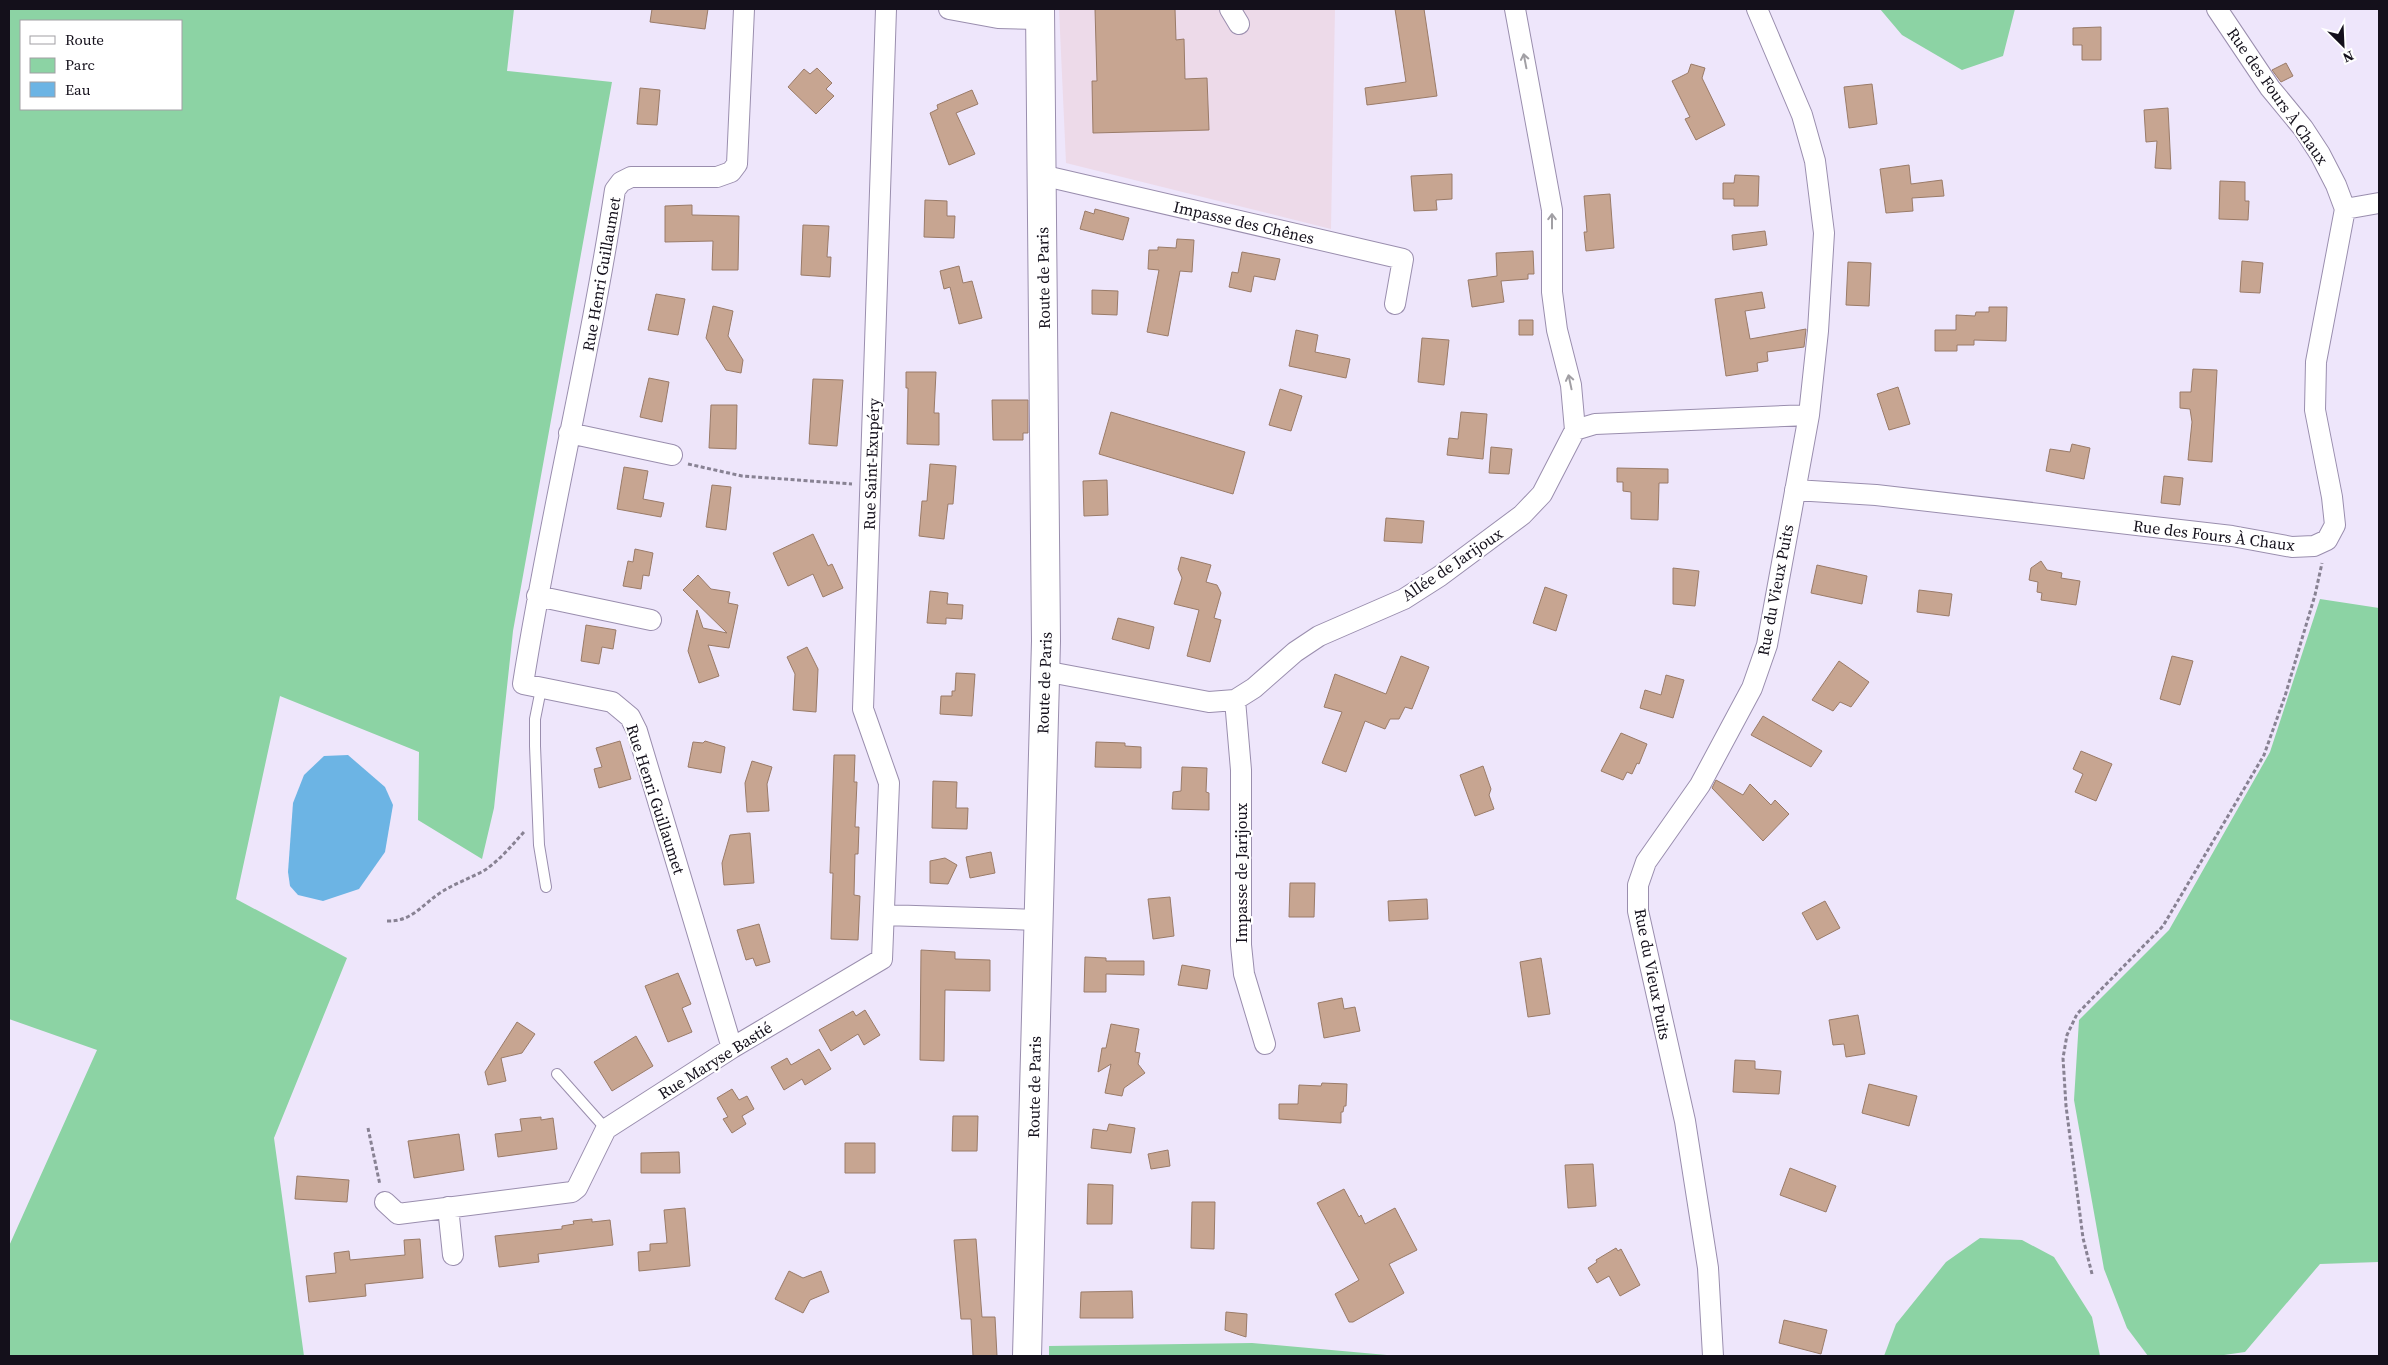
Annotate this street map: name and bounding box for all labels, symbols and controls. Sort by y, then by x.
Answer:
legend [20,20,182,110]
north arrow [2318,20,2368,70]
street label: Rue des Fours À Chaux [2222,23,2334,170]
text: Route [65,29,104,50]
text: N [2340,46,2357,68]
text: Parc [65,54,95,75]
one-way arrow [1519,54,1529,70]
text: Eau [65,79,91,100]
street label: Rue Henri Guillaumet [577,194,626,353]
street label: Impasse des Chênes [1171,195,1317,249]
one-way arrow [1547,213,1557,230]
street label: Route de Paris [1031,227,1055,329]
one-way arrow [1565,374,1574,390]
street label: Rue Saint-Exupéry [858,397,884,530]
street label: Rue des Fours À Chaux [2132,514,2297,556]
street label: Allée de Jarijoux [1397,522,1507,606]
street label: Rue du Vieux Puits [1751,522,1799,657]
street label: Route de Paris [1031,631,1057,734]
street label: Rue Henri Guillaumet [621,721,691,877]
street label: Impasse de Jarijoux [1230,802,1252,943]
street label: Rue du Vieux Puits [1629,907,1677,1042]
street label: Rue Maryse Bastié [654,1016,776,1104]
street label: Route de Paris [1022,1036,1046,1138]

